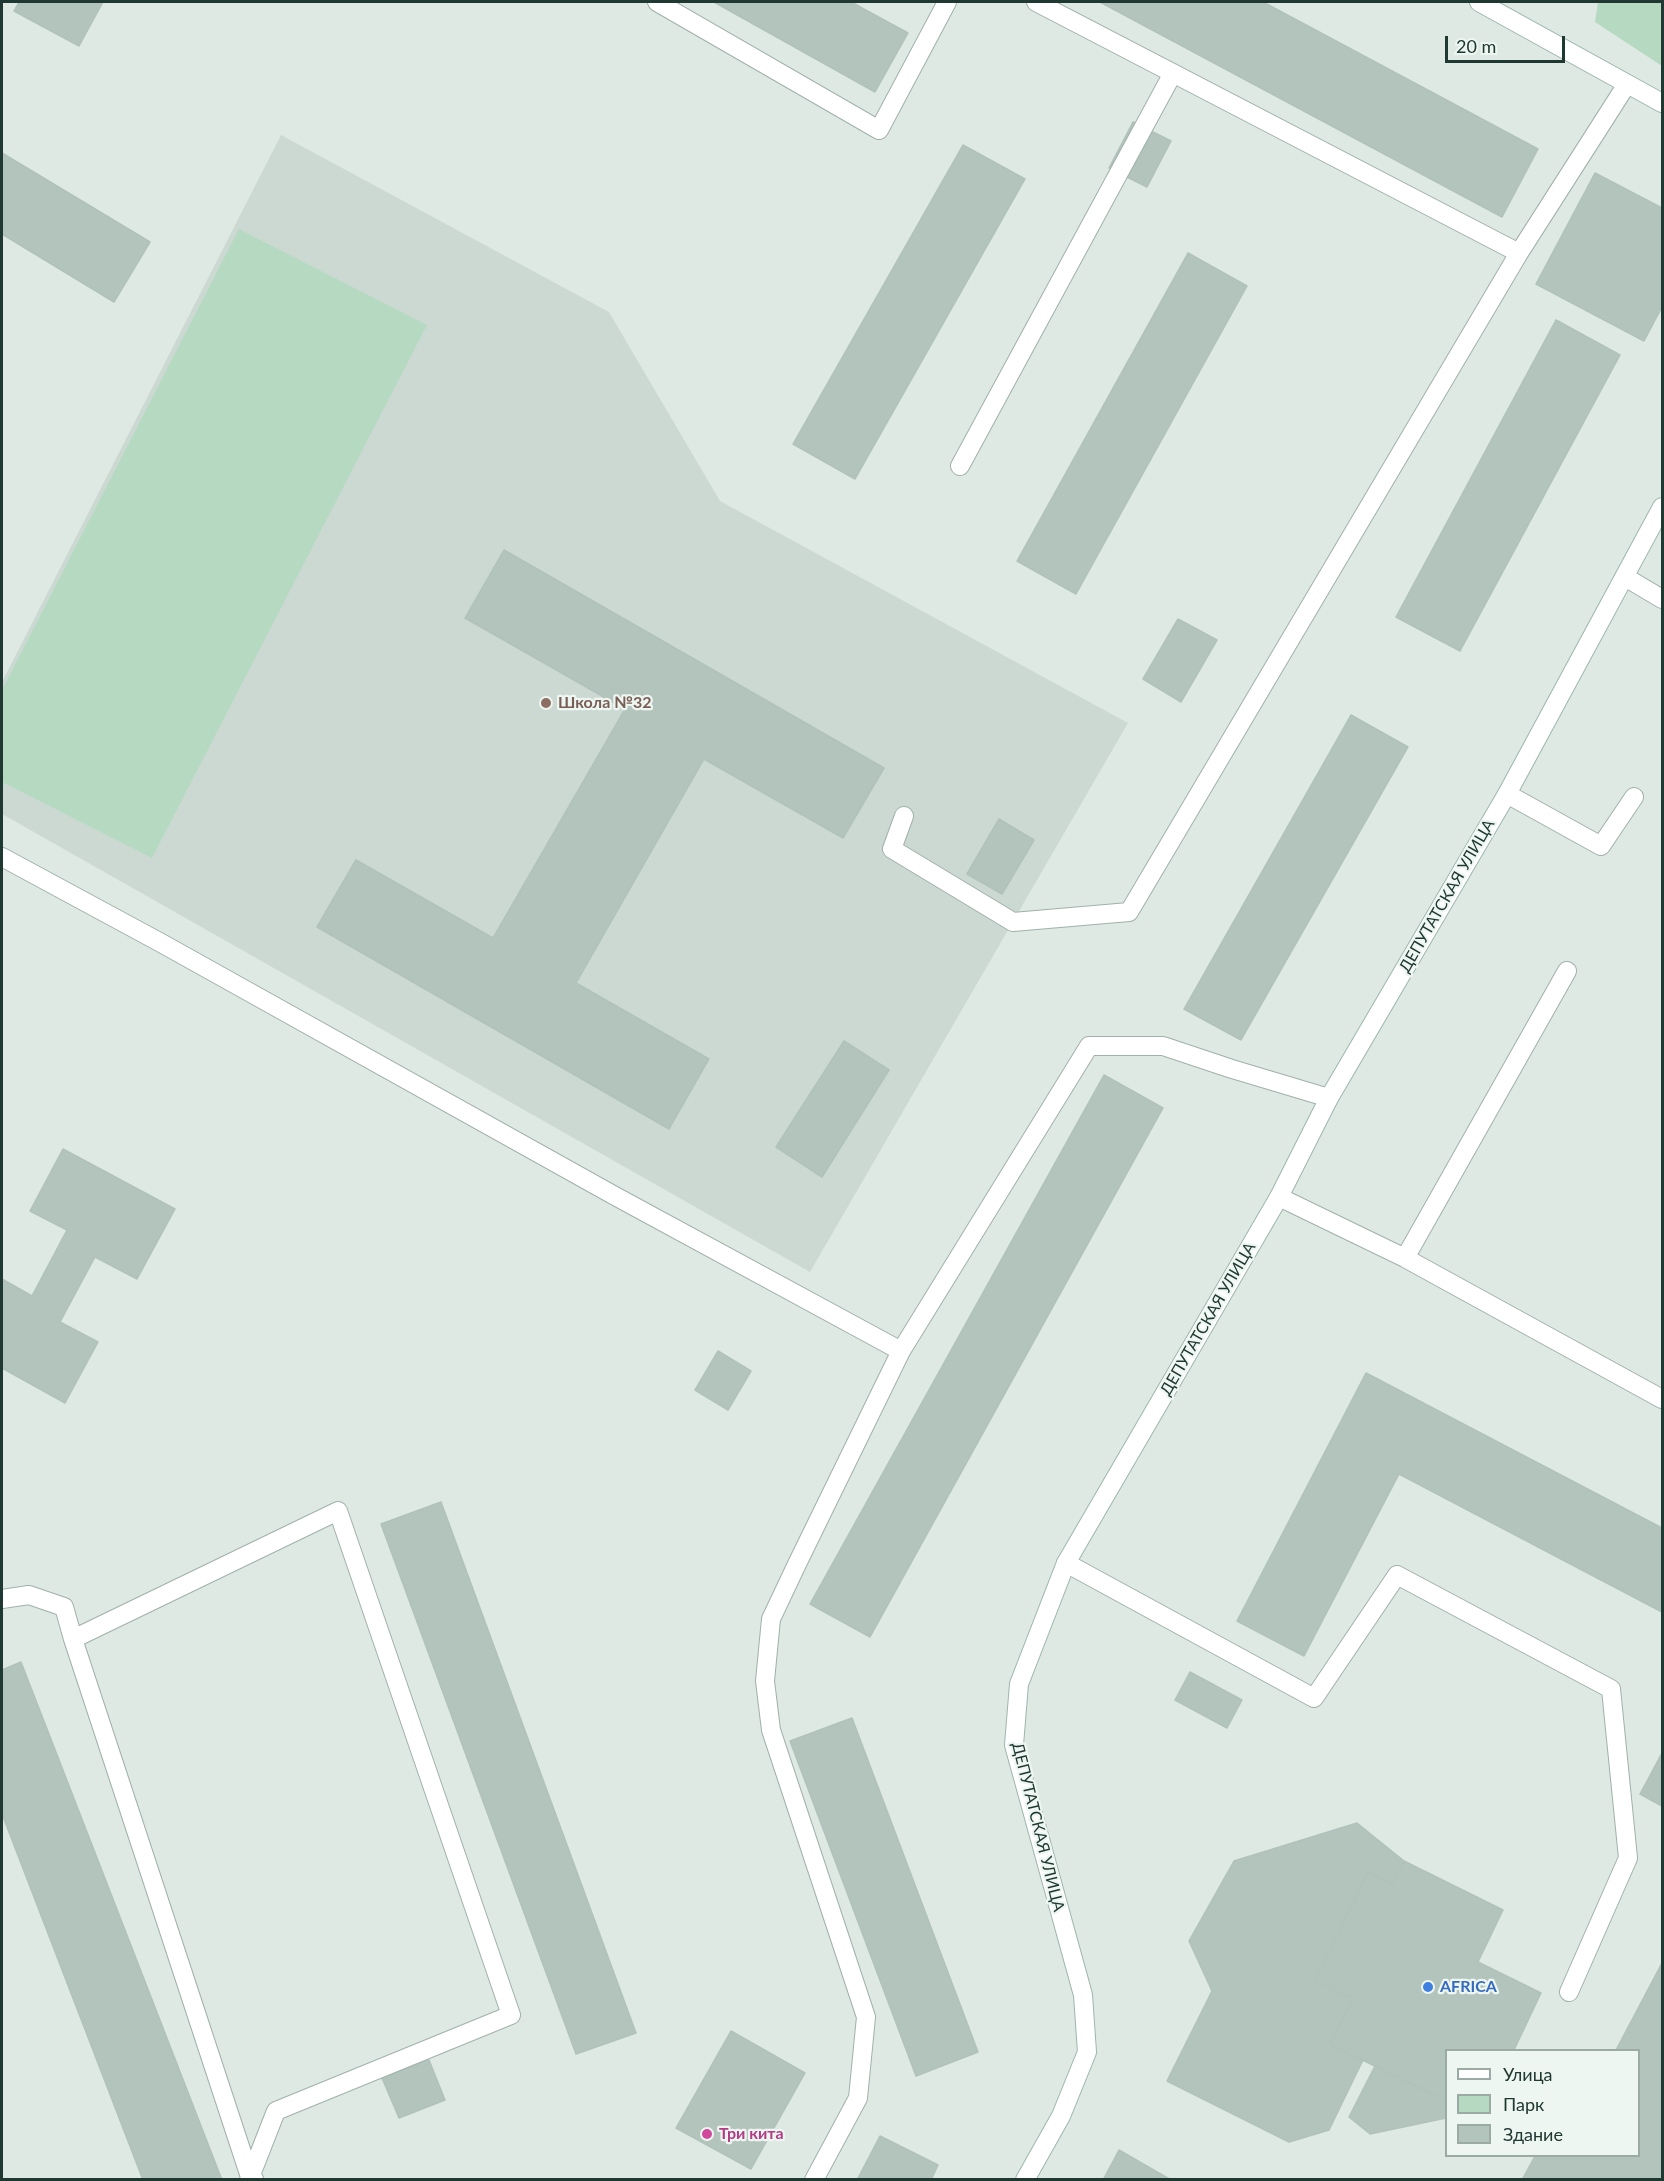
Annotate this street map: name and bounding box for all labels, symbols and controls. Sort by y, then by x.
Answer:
scale bar [1448,24,1568,62]
text: 20 m [1456,35,1496,57]
place label: Школа №32 [558,693,652,713]
marker: Школа №32 [539,696,553,710]
street label: ДЕПУТАТСКАЯ УЛИЦА [1395,816,1499,976]
street label: ДЕПУТАТСКАЯ УЛИЦА [1156,1239,1260,1399]
street label: ДЕПУТАТСКАЯ УЛИЦА [1008,1740,1068,1914]
place label: AFRICA [1440,1977,1497,1997]
marker: AFRICA [1421,1980,1435,1994]
legend [1445,2049,1640,2157]
text: Улица [1503,2063,1553,2085]
text: Парк [1503,2093,1544,2115]
text: Здание [1503,2123,1563,2145]
place label: Три кита [719,2124,784,2144]
marker: Три кита [700,2127,714,2141]

